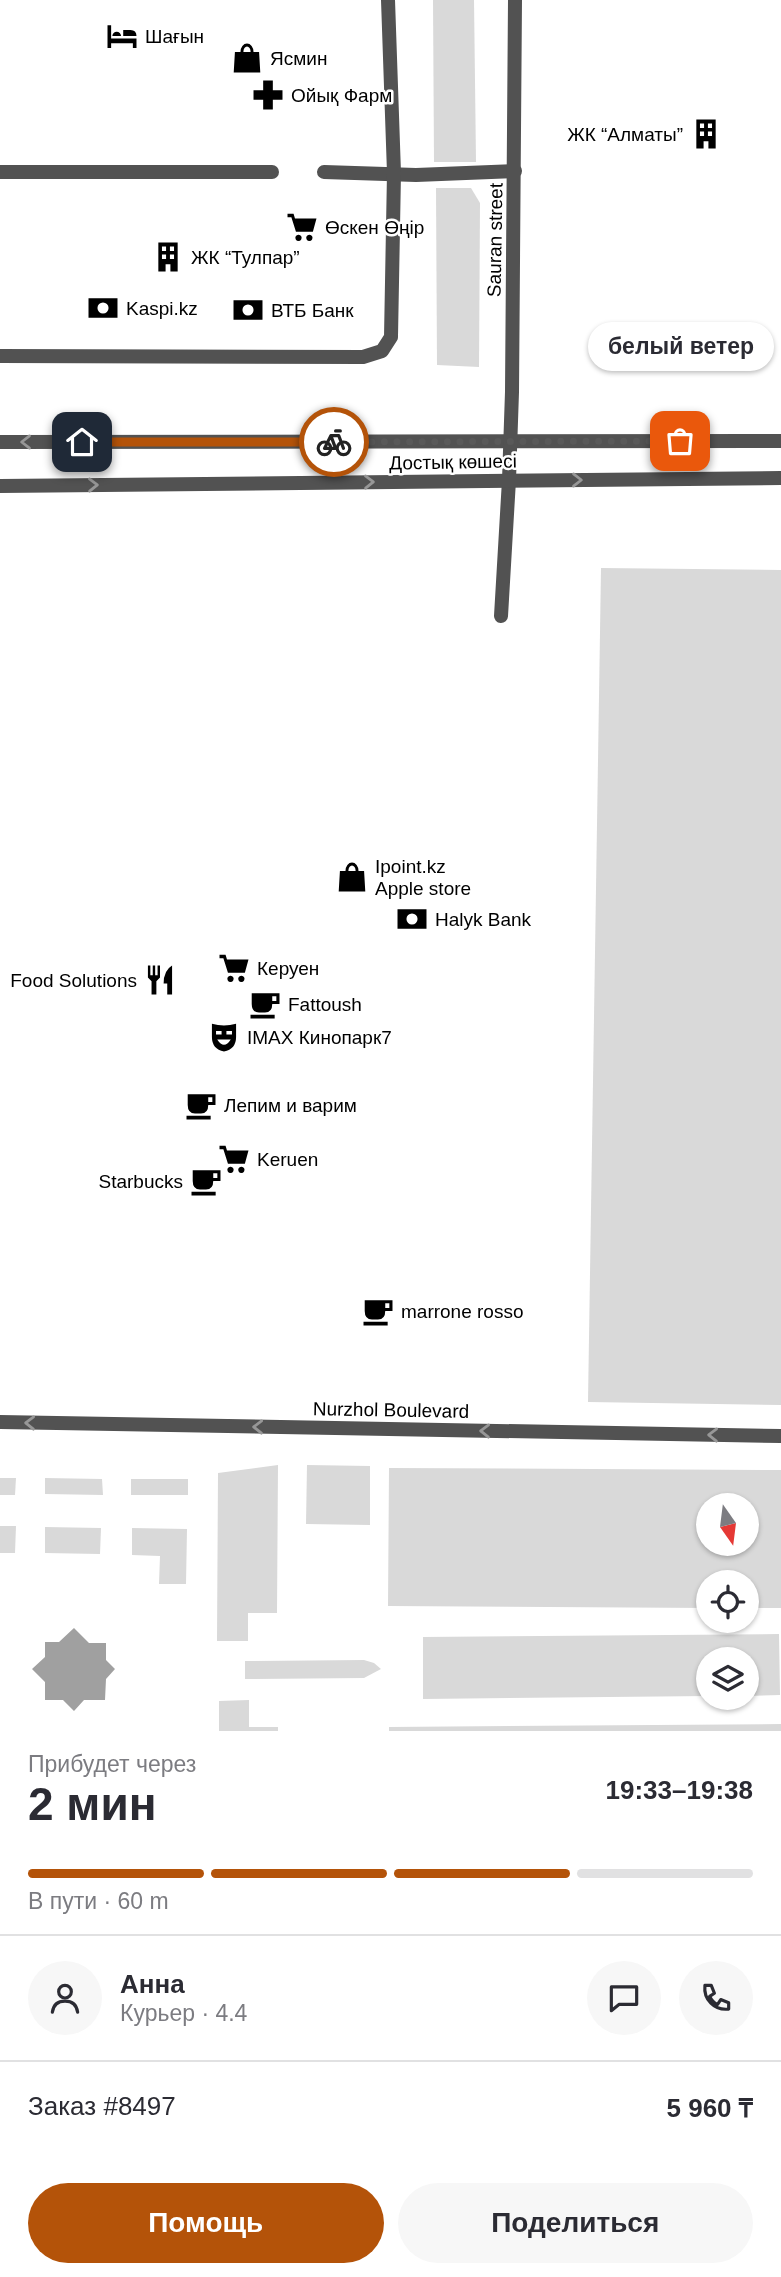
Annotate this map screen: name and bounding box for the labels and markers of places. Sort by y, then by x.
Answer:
hotel icon: Шағын [105,19,139,53]
place label: Шағын [145,26,204,47]
shop icon: Ясмин [230,41,264,75]
place label: Ясмин [270,48,327,69]
pharmacy icon: Ойық Фарм [251,78,285,112]
place label: Ойық Фарм [291,85,392,106]
building icon: ЖК “Алматы” [689,117,723,151]
place label: ЖК “Алматы” [567,124,683,145]
supermarket icon: Өскен Өңір [285,210,319,244]
place label: Өскен Өңір [325,217,424,238]
building icon: ЖК “Тулпар” [151,240,185,274]
place label: ЖК “Тулпар” [191,247,300,268]
bank icon: Kaspi.kz [86,291,120,325]
bank icon: ВТБ Банк [231,293,265,327]
place label: Kaspi.kz [126,298,198,319]
place label: ВТБ Банк [271,300,354,321]
callout: белый ветер [587,322,773,371]
pin [650,411,710,471]
pin [52,412,112,472]
place label: Ipoint.kz Apple store [375,856,471,899]
shop icon: Ipoint.kz Apple store [335,860,369,894]
bank icon: Halyk Bank [395,902,429,936]
place label: Halyk Bank [435,909,532,930]
supermarket icon: Керуен [217,951,251,985]
place label: Керуен [257,958,319,979]
restaurant icon: Food Solutions [143,963,177,997]
place label: Food Solutions [10,970,137,991]
cafe icon: Fattoush [248,987,282,1021]
place label: Fattoush [288,994,362,1015]
theatre icon: IMAX Кинопарк7 [207,1020,241,1054]
place label: IMAX Кинопарк7 [247,1027,392,1048]
cafe icon: Лепим и варим [184,1088,218,1122]
place label: Лепим и варим [224,1095,357,1116]
supermarket icon: Keruen [217,1142,251,1176]
place label: Keruen [257,1149,318,1170]
cafe icon: Starbucks [189,1164,223,1198]
place label: Starbucks [99,1171,183,1192]
cafe icon: marrone rosso [361,1294,395,1328]
place label: marrone rosso [401,1301,524,1322]

